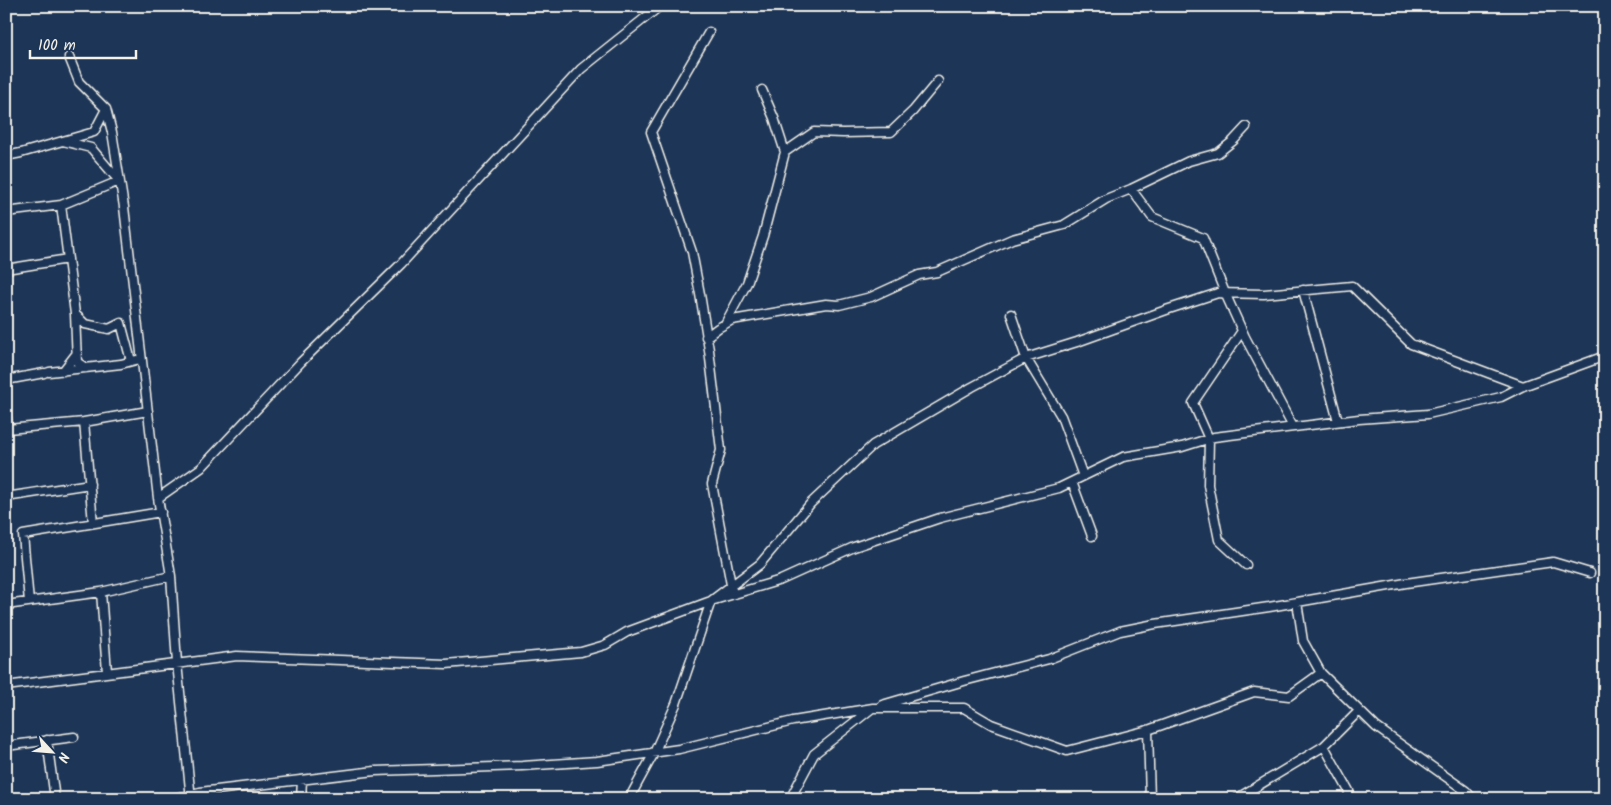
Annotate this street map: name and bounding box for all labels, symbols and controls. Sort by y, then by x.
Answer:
scale bar [30,28,136,60]
text: 100 m [38,34,76,58]
north arrow [28,728,78,778]
text: N [51,748,75,766]

